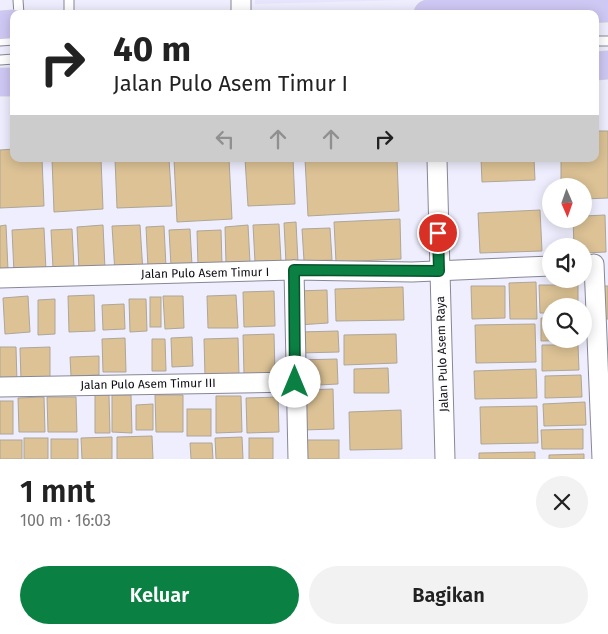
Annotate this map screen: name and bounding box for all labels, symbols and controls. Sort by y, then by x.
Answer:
text: 40 m [113,28,191,70]
icon: right [30,30,95,95]
text: Jalan Pulo Asem Timur I [113,70,348,97]
icon: left [211,125,239,153]
icon: ahead [264,125,292,153]
icon: ahead [317,125,345,153]
icon: right [370,125,398,153]
north arrow [542,178,592,228]
map controls [542,178,592,348]
pin [417,212,459,254]
icon: arrive [424,219,452,247]
button: sound [542,238,592,288]
street label: Jalan Pulo Asem Timur I [141,265,269,281]
street label: Jalan Pulo Asem Raya [433,296,451,412]
button: search [542,298,592,348]
position arrow [268,355,320,407]
street label: Jalan Pulo Asem Timur III [80,376,216,392]
text: 1 mnt [20,474,95,510]
button: close [536,476,588,528]
text: 100 m · 16:03 [20,511,111,530]
button: Keluar [20,566,299,624]
button: Bagikan [309,566,588,624]

